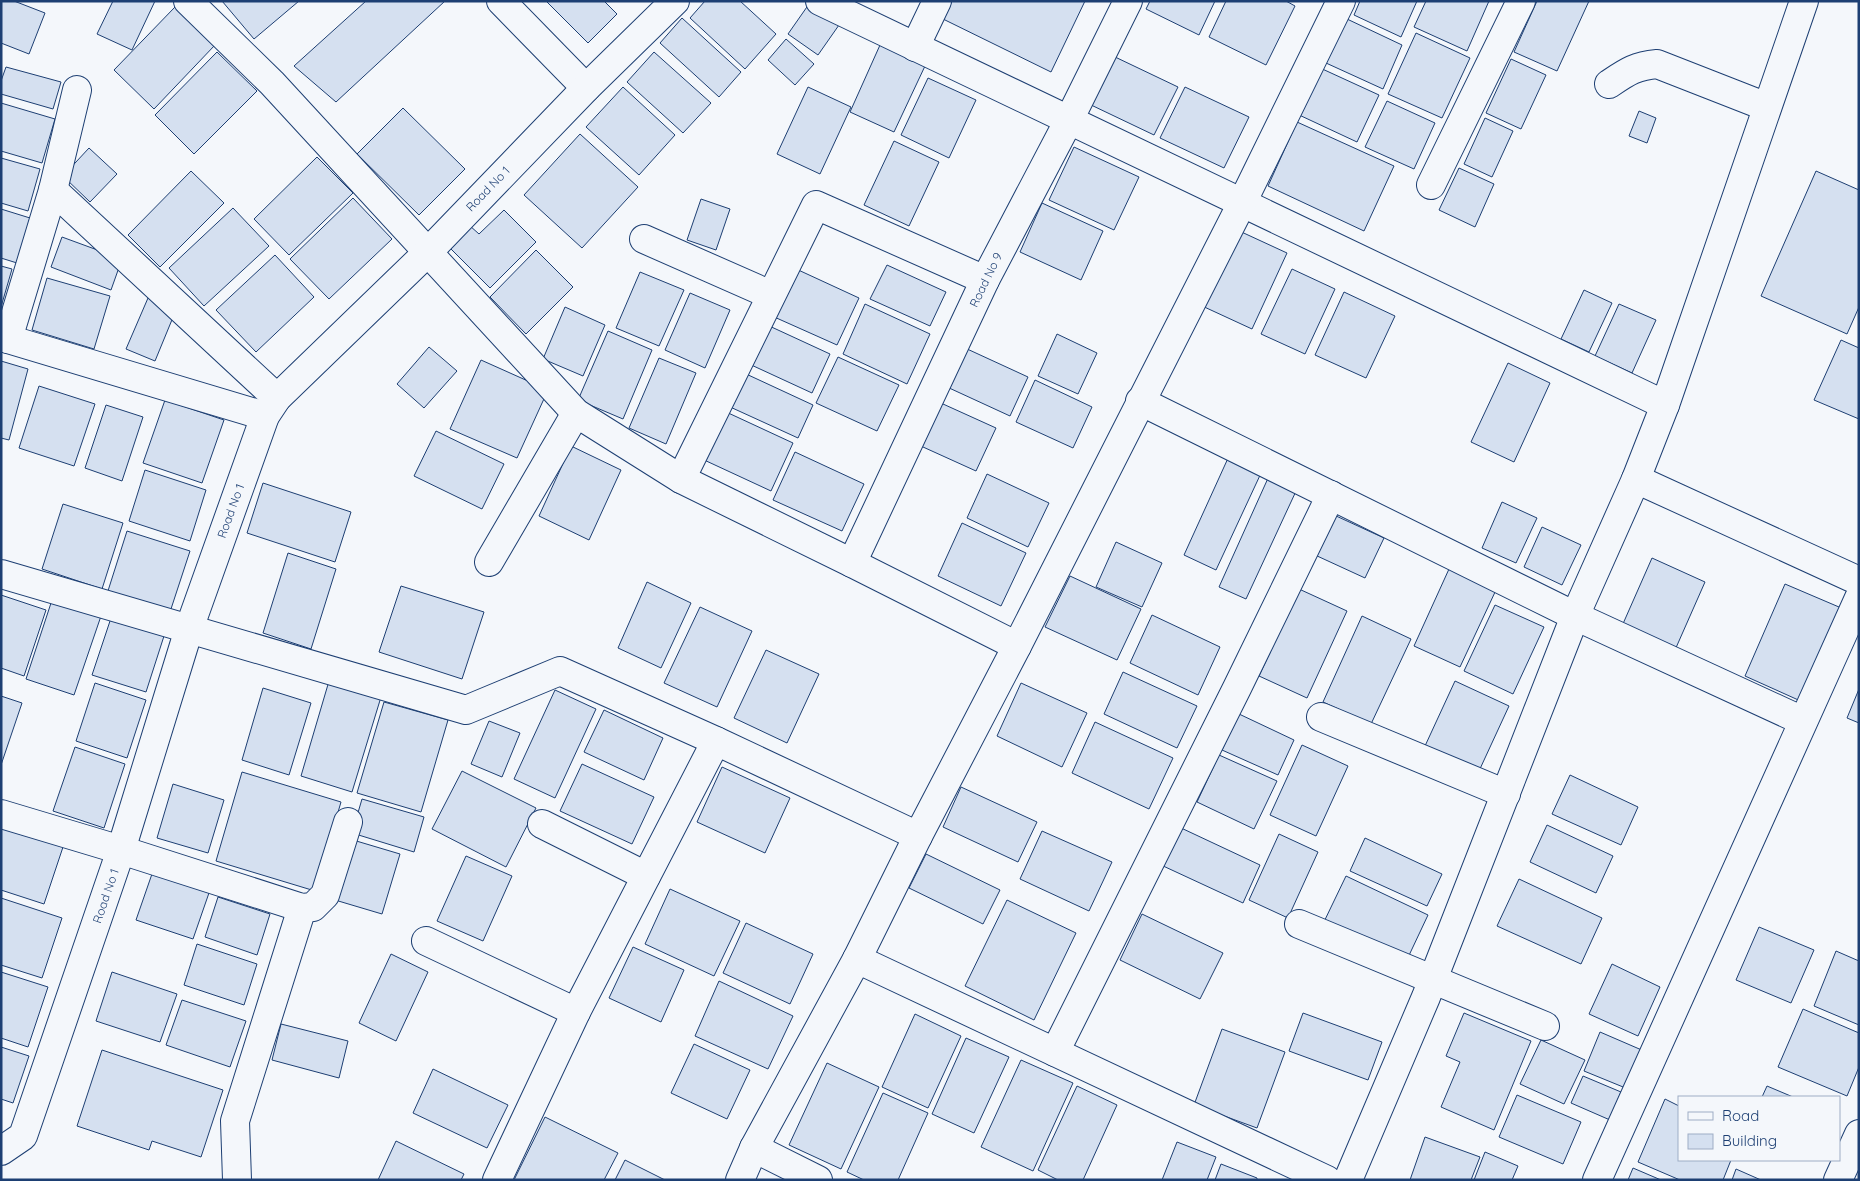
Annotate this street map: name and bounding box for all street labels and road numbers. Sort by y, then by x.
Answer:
street label: Road No 1 [463,163,513,214]
street label: Road No 9 [966,250,1005,310]
street label: Road No 1 [214,482,247,540]
street label: Road No 1 [89,867,122,925]

